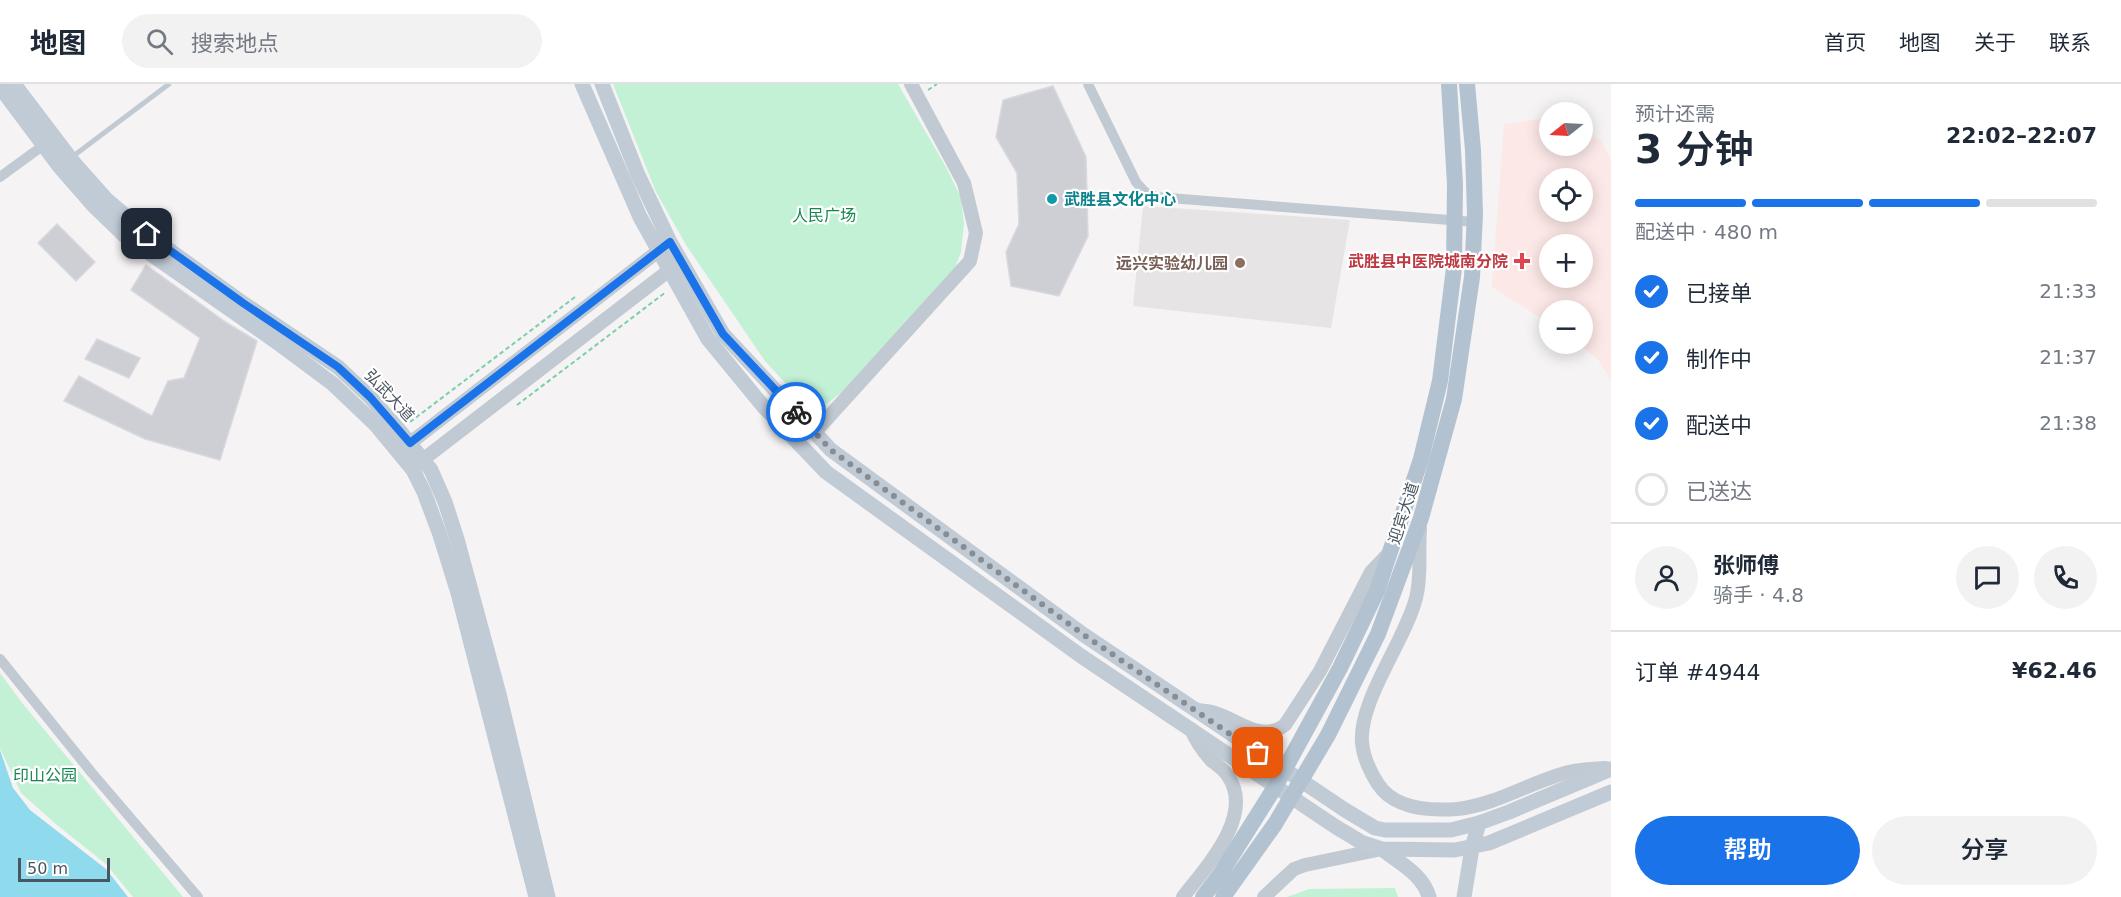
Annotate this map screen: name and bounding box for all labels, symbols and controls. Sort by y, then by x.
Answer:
search box [122,14,542,68]
icon: search [143,25,176,58]
text: 地图 [30,27,86,60]
text: 搜索地点 [191,31,279,56]
text: 首页 [1824,31,1866,55]
text: 地图 [1899,31,1941,55]
text: 关于 [1974,31,2016,55]
text: 联系 [2049,31,2091,55]
north arrow [1539,102,1593,156]
map controls [1539,102,1593,354]
text: 预计还需 [1635,102,1715,126]
text: 22:02–22:07 [1946,123,2097,148]
text: 3 分钟 [1635,127,1754,172]
button: locate [1539,168,1593,222]
place label: 武胜县文化中心 [1064,190,1176,209]
marker: 武胜县文化中心 [1045,192,1059,206]
park label: 人民广场 [792,206,856,225]
pin [121,208,172,259]
icon: home [130,217,163,250]
text: 配送中 · 480 m [1635,220,1778,244]
button: + [1539,234,1593,288]
place label: 武胜县中医院城南分院 [1348,252,1508,271]
marker: 武胜县中医院城南分院 [1513,252,1531,270]
place label: 远兴实验幼儿园 [1116,254,1228,273]
marker: 远兴实验幼儿园 [1233,256,1247,270]
icon: check [1635,275,1668,308]
text: 21:33 [2039,279,2097,303]
text: 已接单 [1686,281,1752,306]
button: − [1539,300,1593,354]
icon: check [1635,341,1668,374]
text: 21:37 [2039,345,2097,369]
text: 制作中 [1686,347,1752,372]
street label: 弘武大道 [361,365,418,425]
courier [766,382,826,442]
icon: bike [780,396,813,429]
icon: check [1635,407,1668,440]
text: 21:38 [2039,411,2097,435]
text: 配送中 [1686,413,1752,438]
text: 已送达 [1686,479,1752,504]
street label: 迎宾大道 [1385,480,1422,547]
button: person [1635,546,1698,609]
button: chat [1956,546,2019,609]
button: phone [2034,546,2097,609]
text: 张师傅 [1713,553,1779,578]
text: 骑手 · 4.8 [1713,583,1804,607]
text: ¥62.46 [2012,658,2097,683]
text: 订单 #4944 [1635,660,1760,685]
pin [1232,727,1283,778]
icon: bag [1241,736,1274,769]
park label: 印山公园 [13,766,77,785]
button: 帮助 [1635,816,1860,885]
button: 分享 [1872,816,2097,885]
scale bar [18,855,110,882]
text: 50 m [27,859,68,878]

